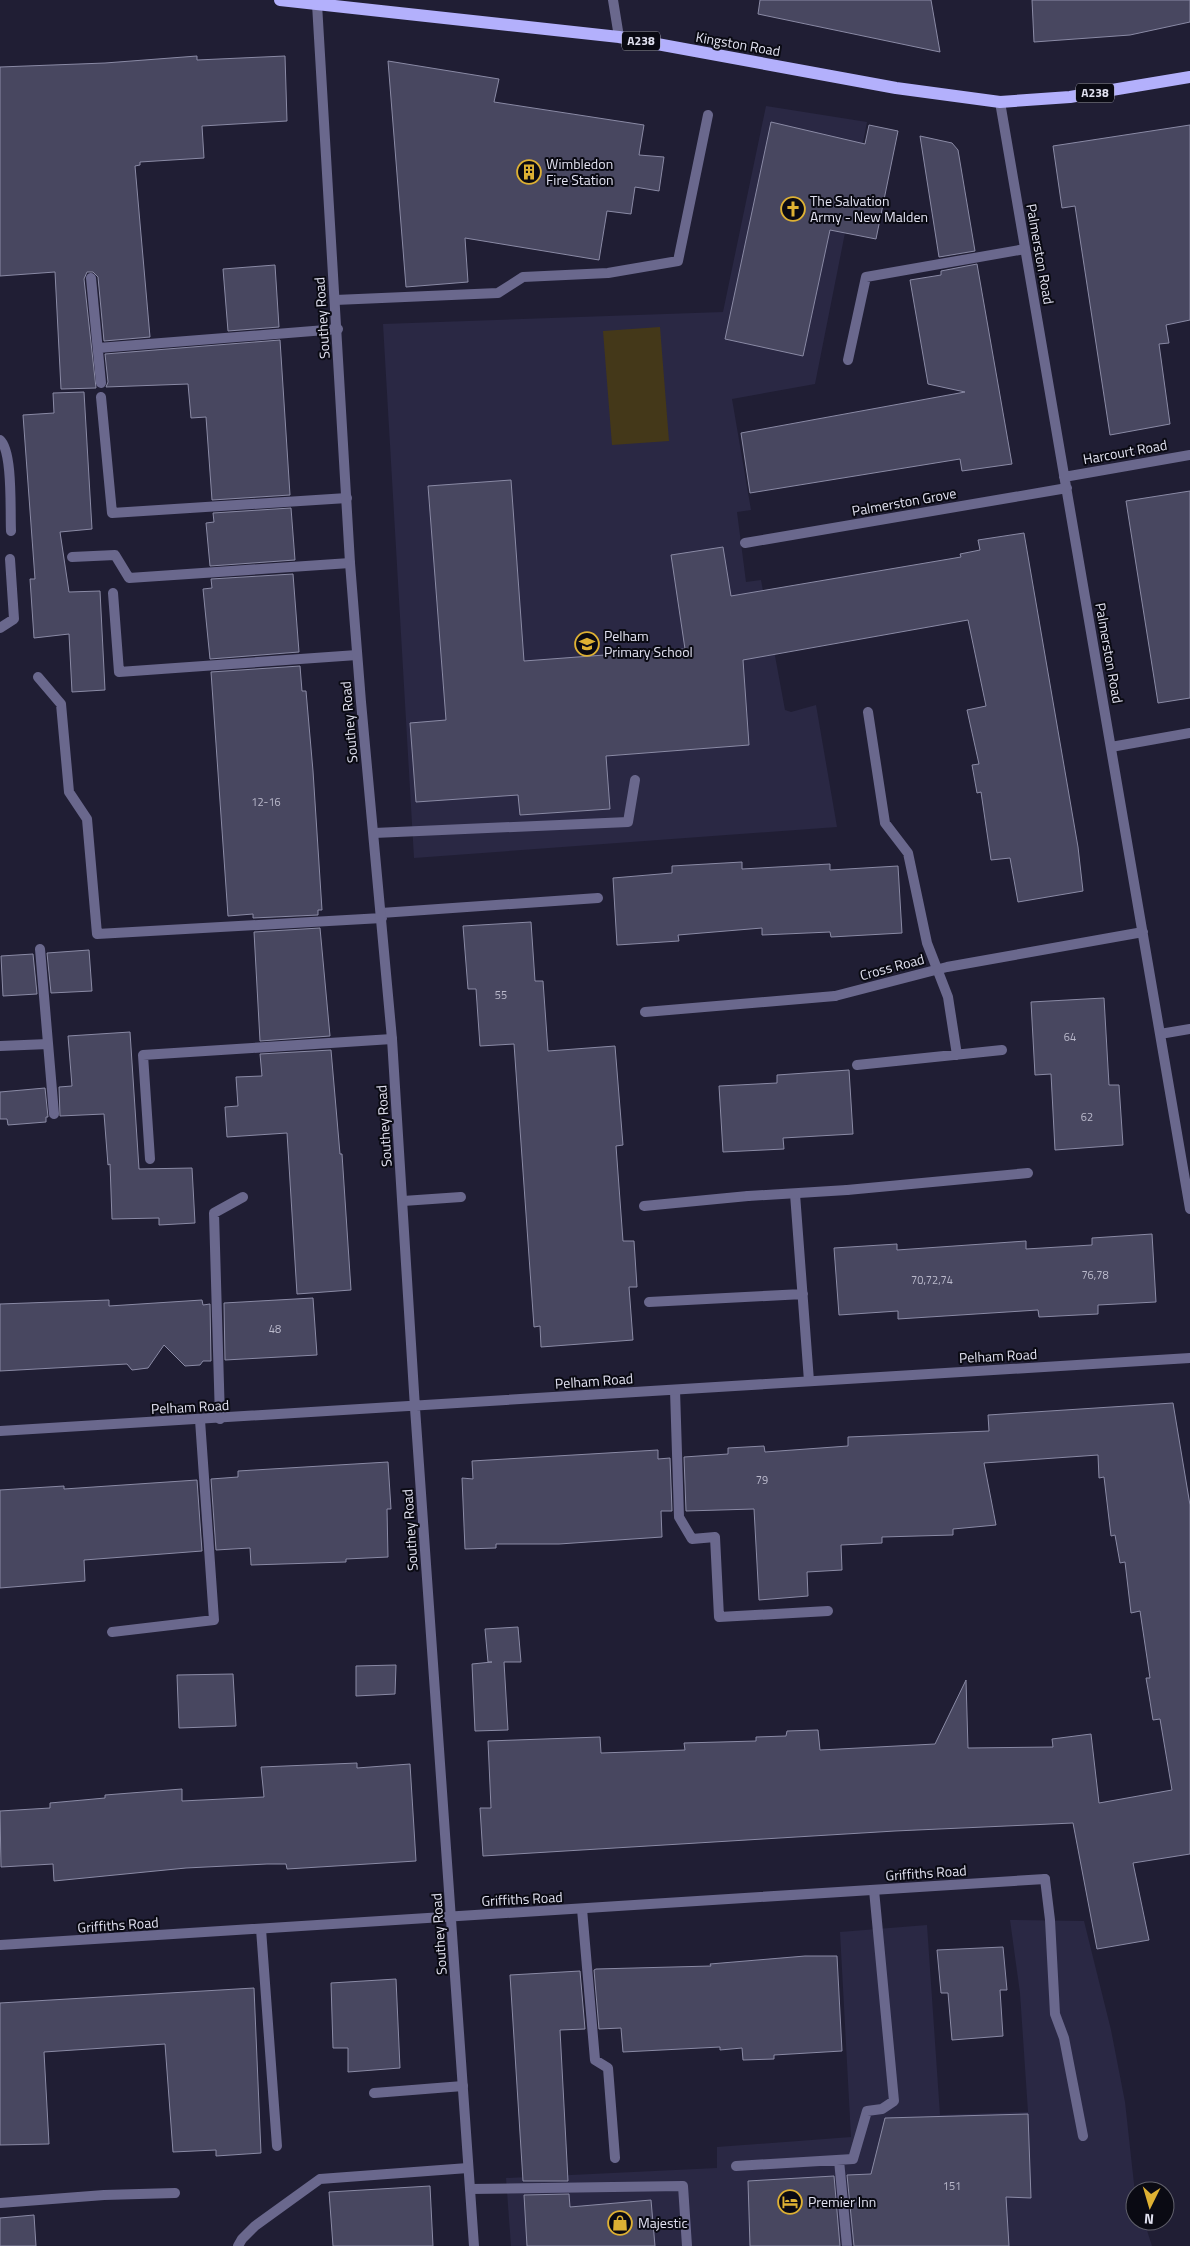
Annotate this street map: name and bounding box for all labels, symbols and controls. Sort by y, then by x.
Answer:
street label: Kingston Road [694,26,782,61]
road number: A238 [622,31,660,50]
road number: A238 [1076,84,1114,102]
place label: Wimbledon Fire Station [546,153,614,190]
building icon: Wimbledon Fire Station [516,159,542,185]
place label: The Salvation Army - New Malden [810,190,928,227]
church icon: The Salvation Army - New Malden [780,196,806,222]
street label: Palmerston Road [1021,202,1060,306]
street label: Southey Road [308,276,335,360]
street label: Harcourt Road [1081,434,1169,469]
street label: Palmerston Grove [850,482,958,521]
street label: Palmerston Road [1090,601,1129,705]
place label: Pelham Primary School [604,625,693,662]
school or university icon: Pelham Primary School [574,631,600,657]
street label: Southey Road [334,680,363,764]
house number: 12-16 [251,794,281,810]
street label: Cross Road [857,948,927,985]
house number: 55 [495,987,507,1003]
house number: 64 [1064,1029,1076,1045]
street label: Southey Road [370,1084,397,1168]
house number: 62 [1081,1109,1093,1125]
house number: 76,78 [1081,1267,1109,1283]
house number: 70,72,74 [911,1272,953,1288]
house number: 48 [269,1321,281,1337]
street label: Pelham Road [958,1343,1038,1368]
street label: Pelham Road [554,1367,634,1394]
street label: Pelham Road [150,1394,230,1419]
house number: 79 [756,1472,768,1488]
street label: Southey Road [396,1488,423,1572]
street label: Griffiths Road [885,1859,967,1886]
street label: Griffiths Road [481,1886,563,1911]
street label: Southey Road [425,1892,452,1976]
street label: Griffiths Road [77,1911,159,1938]
house number: 151 [943,2178,961,2194]
north arrow [1125,2181,1175,2231]
hotel icon: Premier Inn [777,2189,803,2215]
place label: Premier Inn [808,2191,876,2212]
text: N [1143,2209,1155,2230]
shop icon: Majestic [607,2210,633,2236]
place label: Majestic [638,2212,688,2233]

